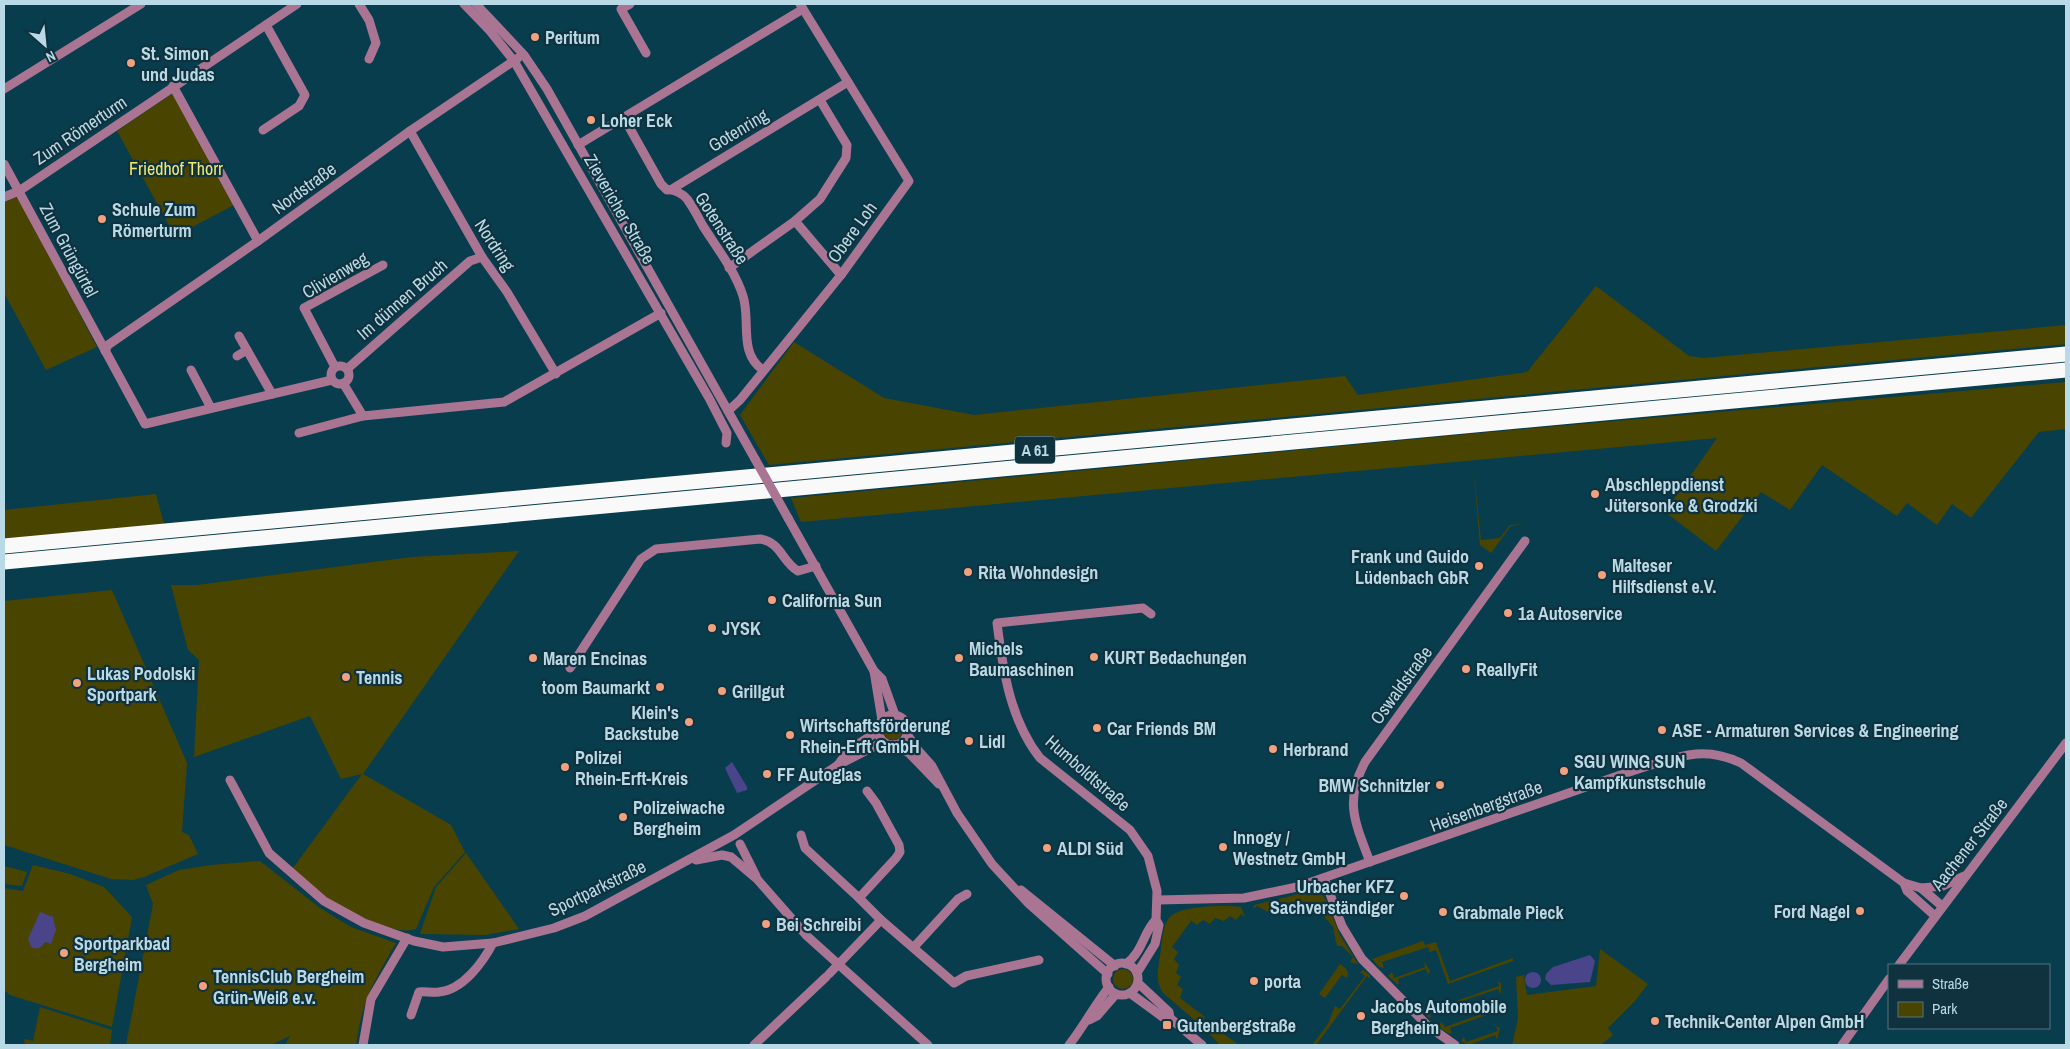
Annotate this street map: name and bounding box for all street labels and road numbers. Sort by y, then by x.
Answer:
street label: Zum Römerturm [28,90,132,170]
street label: Gotenring [703,102,773,158]
street label: Zievericher Straße [578,149,662,269]
street label: Nordstraße [267,156,341,220]
street label: Gotenstraße [689,187,755,269]
street label: Obere Loh [821,196,883,268]
street label: Zum Grüngürtel [34,199,104,301]
street label: Nordring [469,214,522,277]
street label: Clivienweg [297,245,373,305]
street label: Im dünnen Bruch [351,253,453,345]
road number: A 61 [1015,436,1055,464]
street label: Oswaldstraße [1364,641,1438,729]
street label: Humboldtstraße [1040,729,1136,817]
street label: Heisenbergstraße [1426,774,1546,838]
street label: Aachener Straße [1924,792,2013,896]
street label: Sportparkstraße [544,854,650,922]

